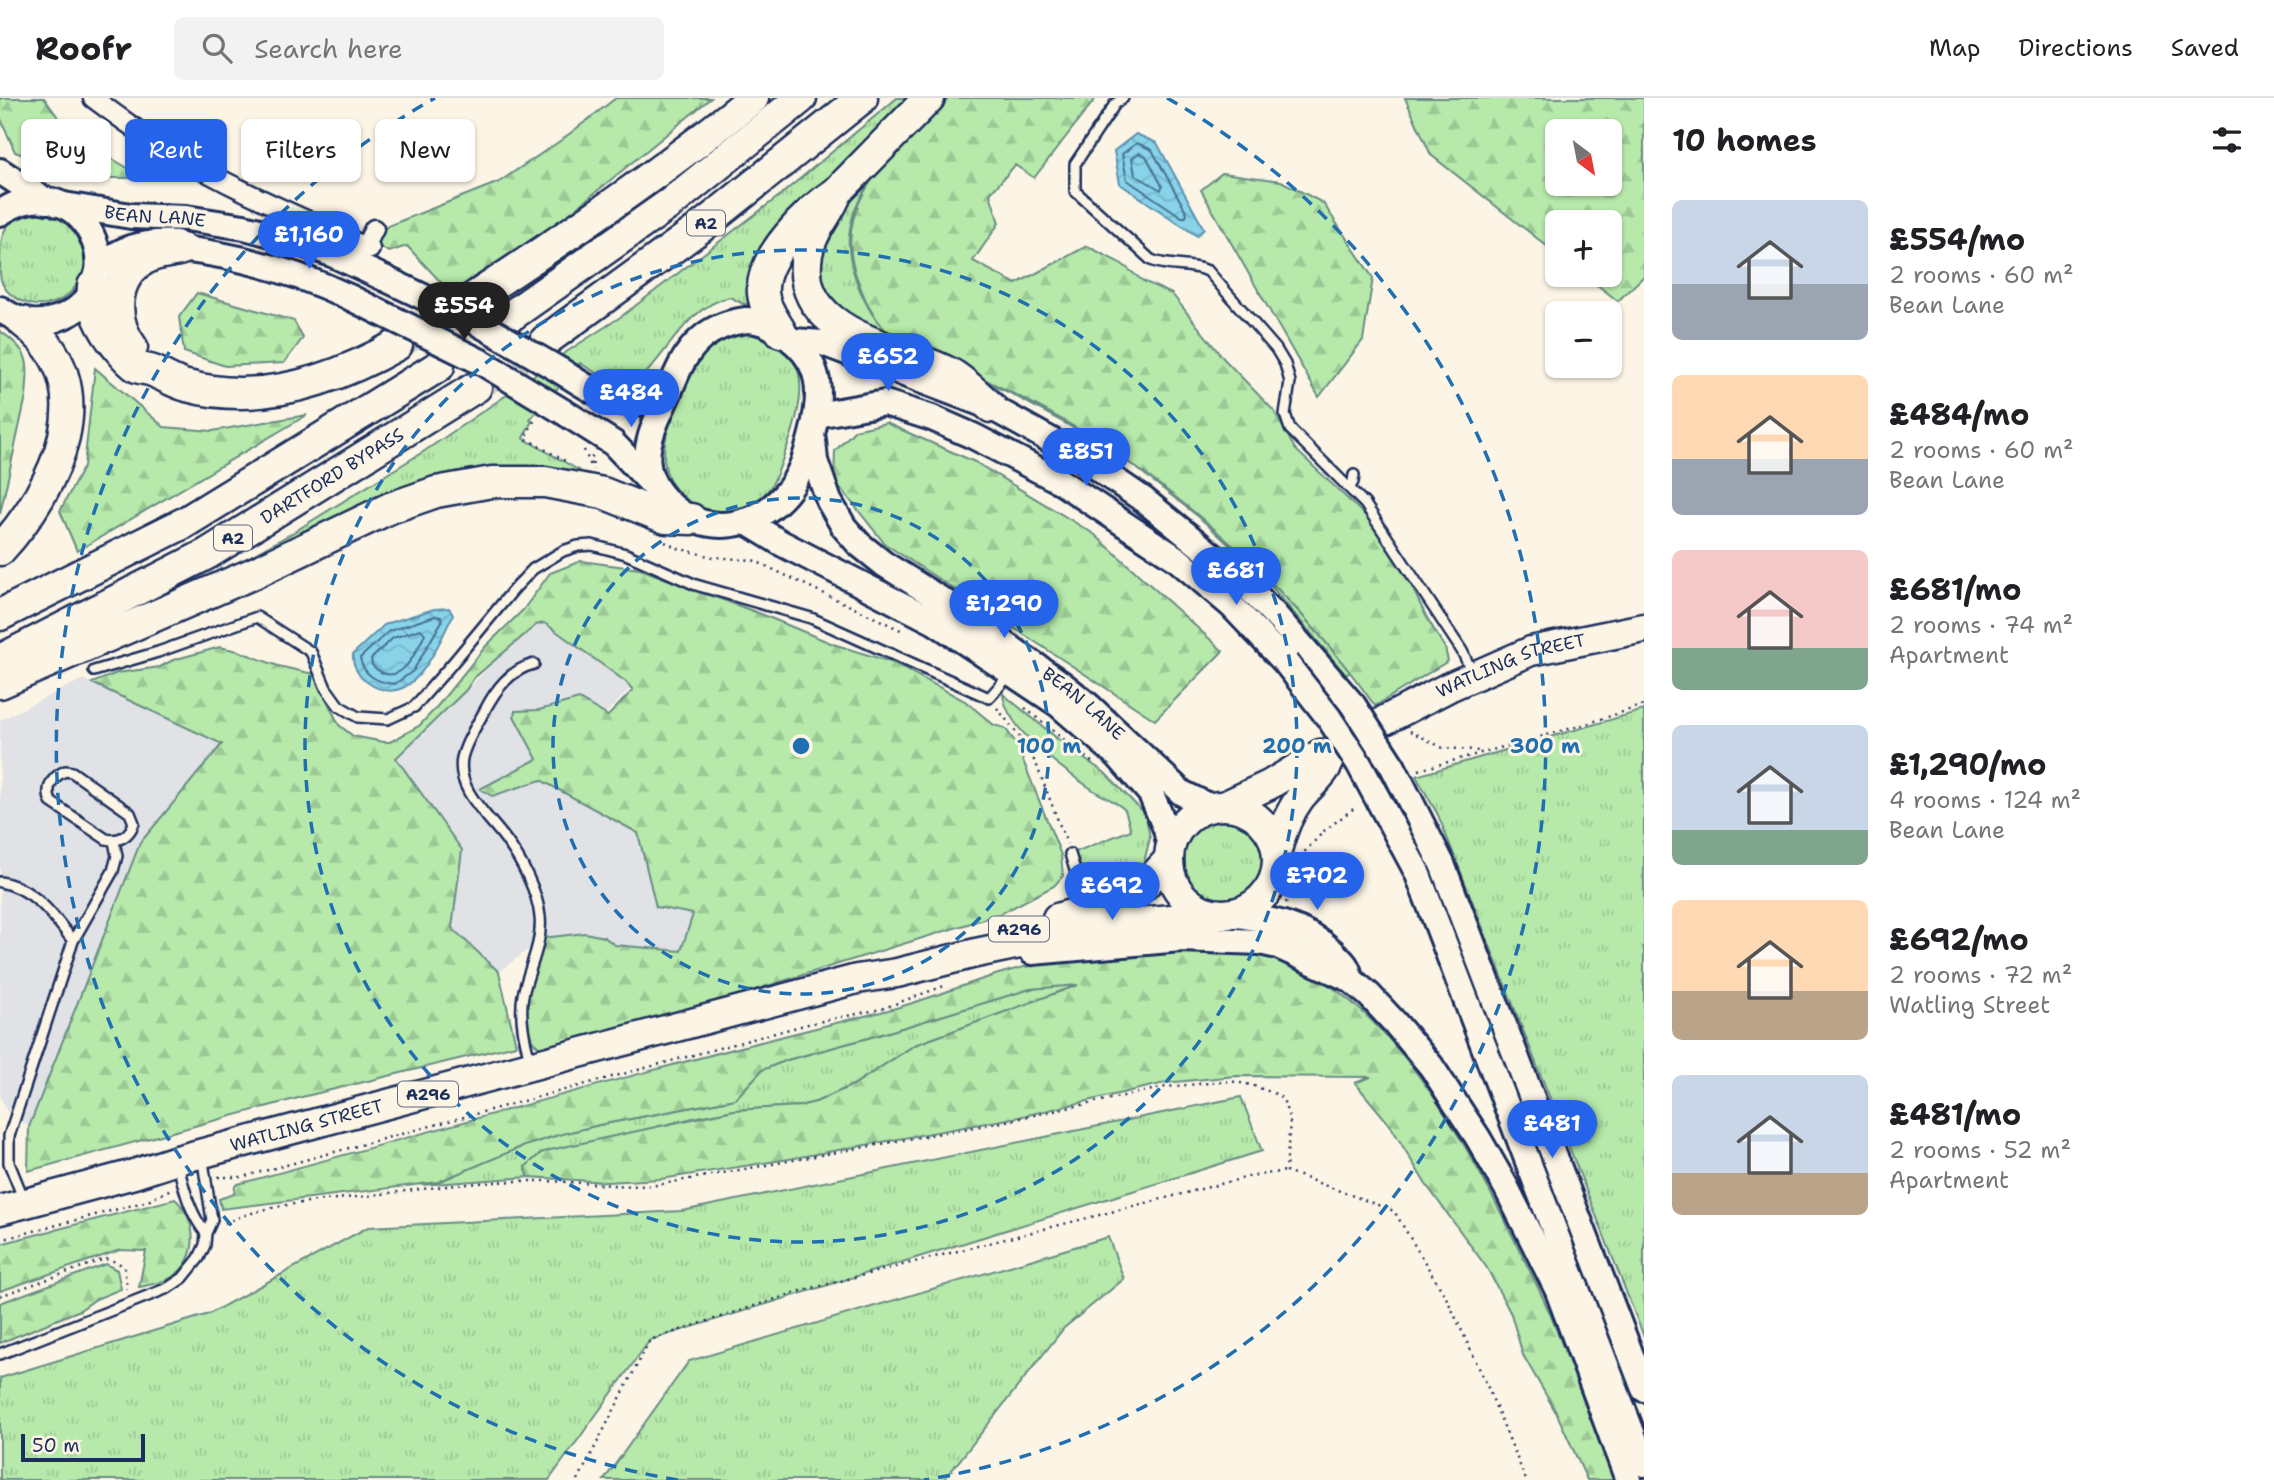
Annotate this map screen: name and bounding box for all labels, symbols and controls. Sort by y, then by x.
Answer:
search box [174,17,664,80]
text: Roofr [35,26,132,71]
icon: search [198,29,236,67]
text: Search here [254,31,403,66]
text: Map [1929,32,1980,64]
text: Directions [2018,32,2133,64]
text: Saved [2171,32,2239,64]
chip: Buy [21,119,111,182]
chip: Rent [125,119,227,182]
chip: Filters [241,119,361,182]
chip: New [375,119,475,182]
north arrow [1545,119,1622,196]
map controls [1545,119,1622,378]
text: 10 homes [1672,120,1817,161]
icon: filters [2208,121,2246,159]
street label: BEAN LANE [103,200,207,233]
button: + [1545,210,1622,287]
road number: A2 [687,211,725,236]
pin: £1,160 [252,212,366,271]
text: £1,160 [274,219,344,249]
text: £554/mo [1889,219,2025,260]
icon: home [1728,228,1812,312]
text: 2 rooms · 60 m² [1889,260,2074,290]
pin: £554 [423,282,505,342]
text: £554 [434,290,494,320]
text: Bean Lane [1889,290,2005,320]
button: − [1545,301,1622,378]
pin: £652 [847,334,929,393]
text: £652 [857,341,919,371]
pin: £484 [590,370,672,429]
text: £484 [599,377,663,407]
text: £484/mo [1889,394,2030,435]
icon: home [1728,403,1812,487]
street label: DARTFORD BYPASS [256,423,408,530]
pin: £851 [1045,428,1127,488]
text: 2 rooms · 60 m² [1889,435,2074,465]
text: £851 [1058,436,1114,466]
text: Bean Lane [1889,465,2005,495]
road number: A2 [214,526,252,550]
pin: £681 [1195,547,1277,607]
text: £681 [1207,555,1265,585]
text: £681/mo [1889,569,2021,610]
icon: home [1728,578,1812,662]
pin: £1,290 [947,580,1061,640]
text: £1,290 [966,588,1043,618]
text: 2 rooms · 74 m² [1889,610,2073,640]
street label: WATLING STREET [1432,628,1588,704]
text: Apartment [1889,640,2009,670]
street label: BEAN LANE [1037,662,1130,746]
text: 100 m [1017,732,1081,760]
text: 200 m [1262,732,1332,760]
text: 300 m [1510,732,1580,760]
centre of rings [789,734,813,758]
text: £1,290/mo [1889,744,2046,785]
icon: home [1728,753,1812,837]
text: 4 rooms · 124 m² [1889,785,2081,815]
text: Bean Lane [1889,815,2005,845]
pin: £702 [1276,852,1358,912]
text: £702 [1286,860,1348,890]
pin: £692 [1071,862,1153,922]
text: £692 [1081,870,1143,900]
road number: A296 [989,916,1049,942]
text: £692/mo [1889,919,2029,960]
icon: home [1728,928,1812,1012]
text: 2 rooms · 72 m² [1889,960,2072,990]
text: Watling Street [1889,990,2050,1020]
road number: A296 [398,1082,458,1106]
street label: WATLING STREET [227,1094,386,1157]
text: £481/mo [1889,1094,2021,1135]
pin: £481 [1511,1100,1593,1160]
icon: home [1728,1103,1812,1187]
text: £481 [1523,1108,1581,1138]
text: 2 rooms · 52 m² [1889,1135,2071,1165]
text: Apartment [1889,1165,2009,1195]
scale bar [21,1431,145,1463]
text: 50 m [32,1433,80,1458]

